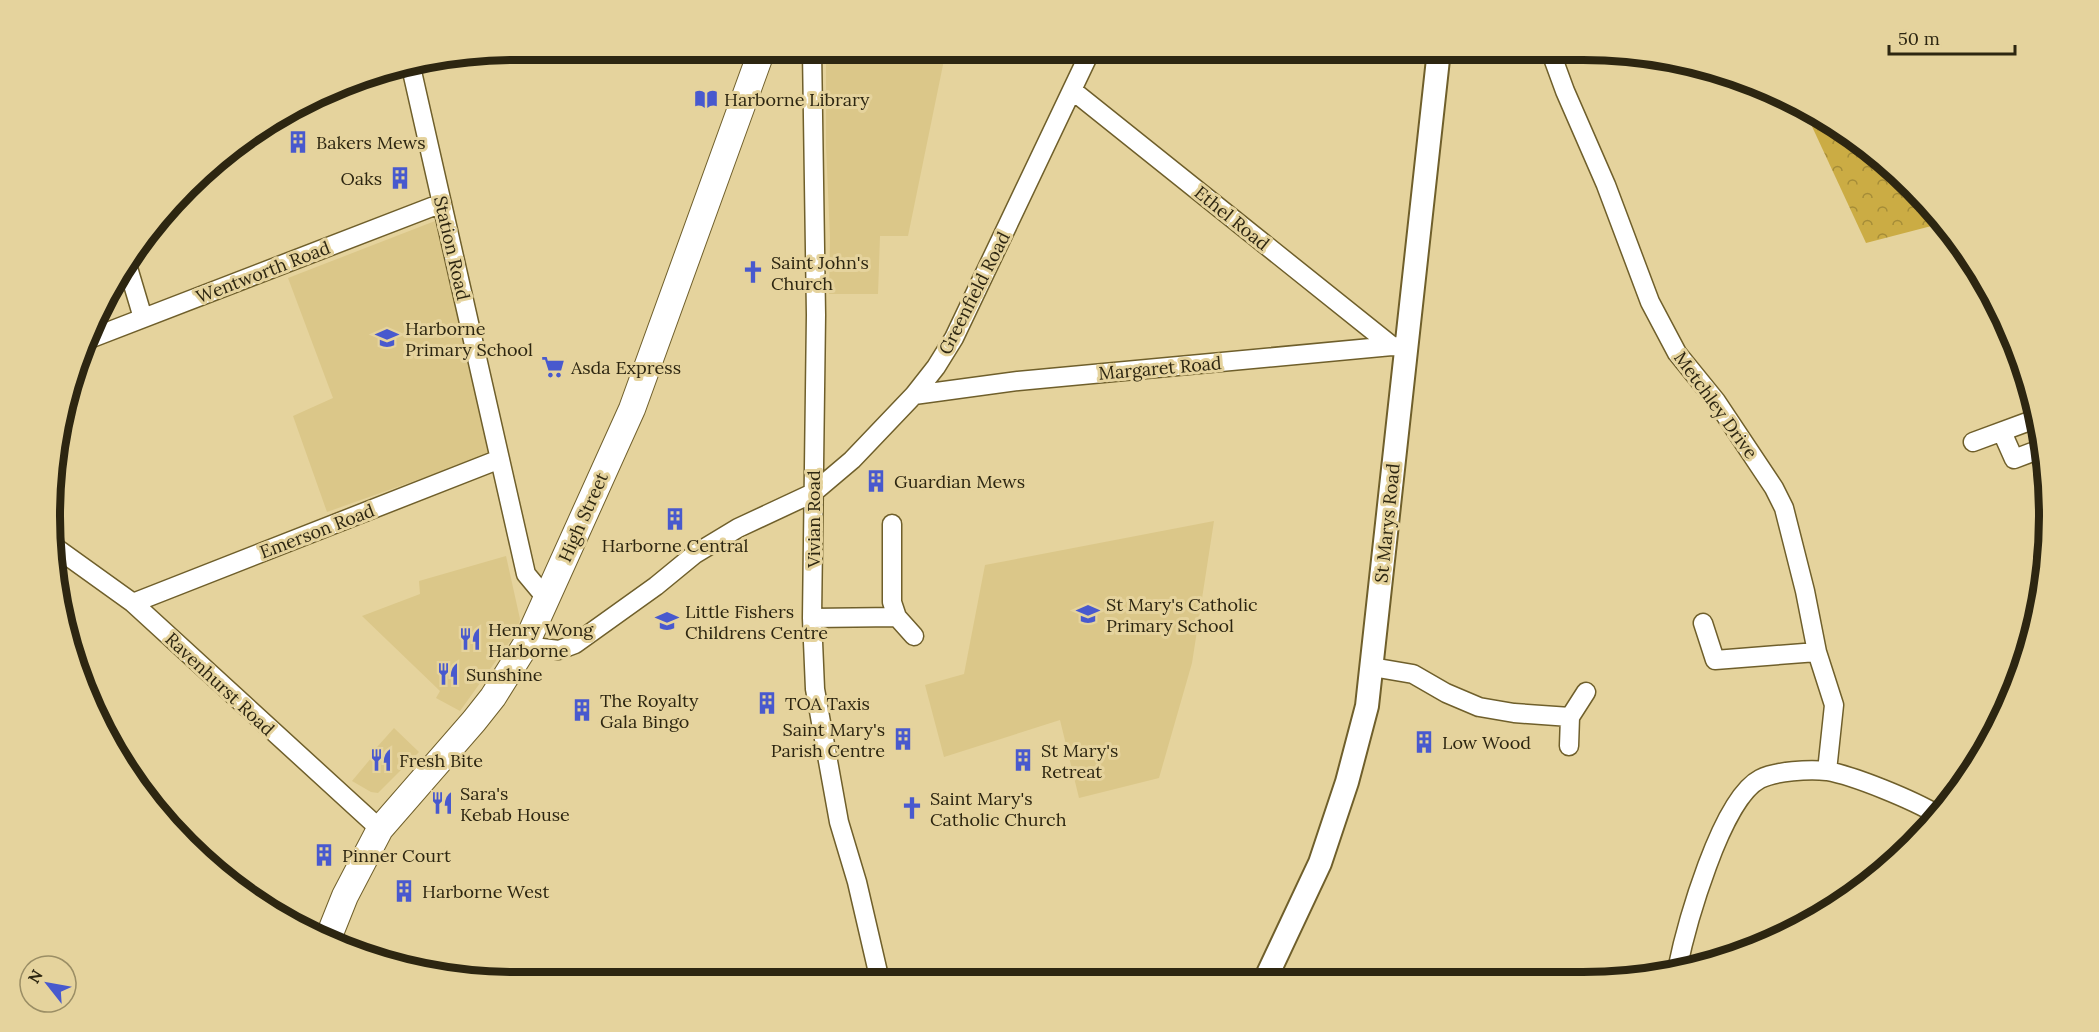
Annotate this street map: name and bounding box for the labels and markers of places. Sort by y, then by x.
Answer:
library icon: Harborne Library [693,86,719,112]
place label: Harborne Library [724,88,870,111]
building icon: Bakers Mews [285,129,311,155]
place label: Bakers Mews [316,131,425,154]
building icon: Oaks [387,165,413,191]
place label: Oaks [340,167,382,190]
place label: Saint John's Church [771,251,869,295]
church icon: Saint John's Church [740,259,766,285]
place label: Harborne Primary School [405,317,533,361]
school or university icon: Harborne Primary School [374,325,400,351]
supermarket icon: Asda Express [540,354,566,380]
place label: Asda Express [570,356,681,379]
building icon: Guardian Mews [863,468,889,494]
place label: Guardian Mews [894,470,1025,493]
building icon: Harborne Central [662,506,688,532]
place label: Harborne Central [601,534,749,557]
place label: St Mary's Catholic Primary School [1106,593,1258,637]
place label: Little Fishers Childrens Centre [685,600,828,644]
school or university icon: St Mary's Catholic Primary School [1075,601,1101,627]
school or university icon: Little Fishers Childrens Centre [654,608,680,634]
place label: Henry Wong Harborne [488,618,594,662]
restaurant icon: Henry Wong Harborne [457,626,483,652]
restaurant icon: Sunshine [435,661,461,687]
place label: Sunshine [466,663,543,686]
place label: The Royalty Gala Bingo [600,689,699,733]
building icon: TOA Taxis [754,690,780,716]
place label: TOA Taxis [785,692,870,715]
building icon: The Royalty Gala Bingo [569,697,595,723]
place label: Saint Mary's Parish Centre [771,718,885,762]
building icon: Saint Mary's Parish Centre [890,726,916,752]
building icon: Low Wood [1411,729,1437,755]
place label: Low Wood [1442,731,1531,754]
place label: St Mary's Retreat [1041,739,1118,783]
restaurant icon: Fresh Bite [368,747,394,773]
building icon: St Mary's Retreat [1010,747,1036,773]
place label: Fresh Bite [399,749,483,772]
place label: Sara's Kebab House [460,782,570,826]
place label: Saint Mary's Catholic Church [930,787,1067,831]
restaurant icon: Sara's Kebab House [429,790,455,816]
church icon: Saint Mary's Catholic Church [899,795,925,821]
building icon: Pinner Court [311,842,337,868]
place label: Pinner Court [342,844,451,867]
building icon: Harborne West [391,878,417,904]
place label: Harborne West [422,880,549,903]

